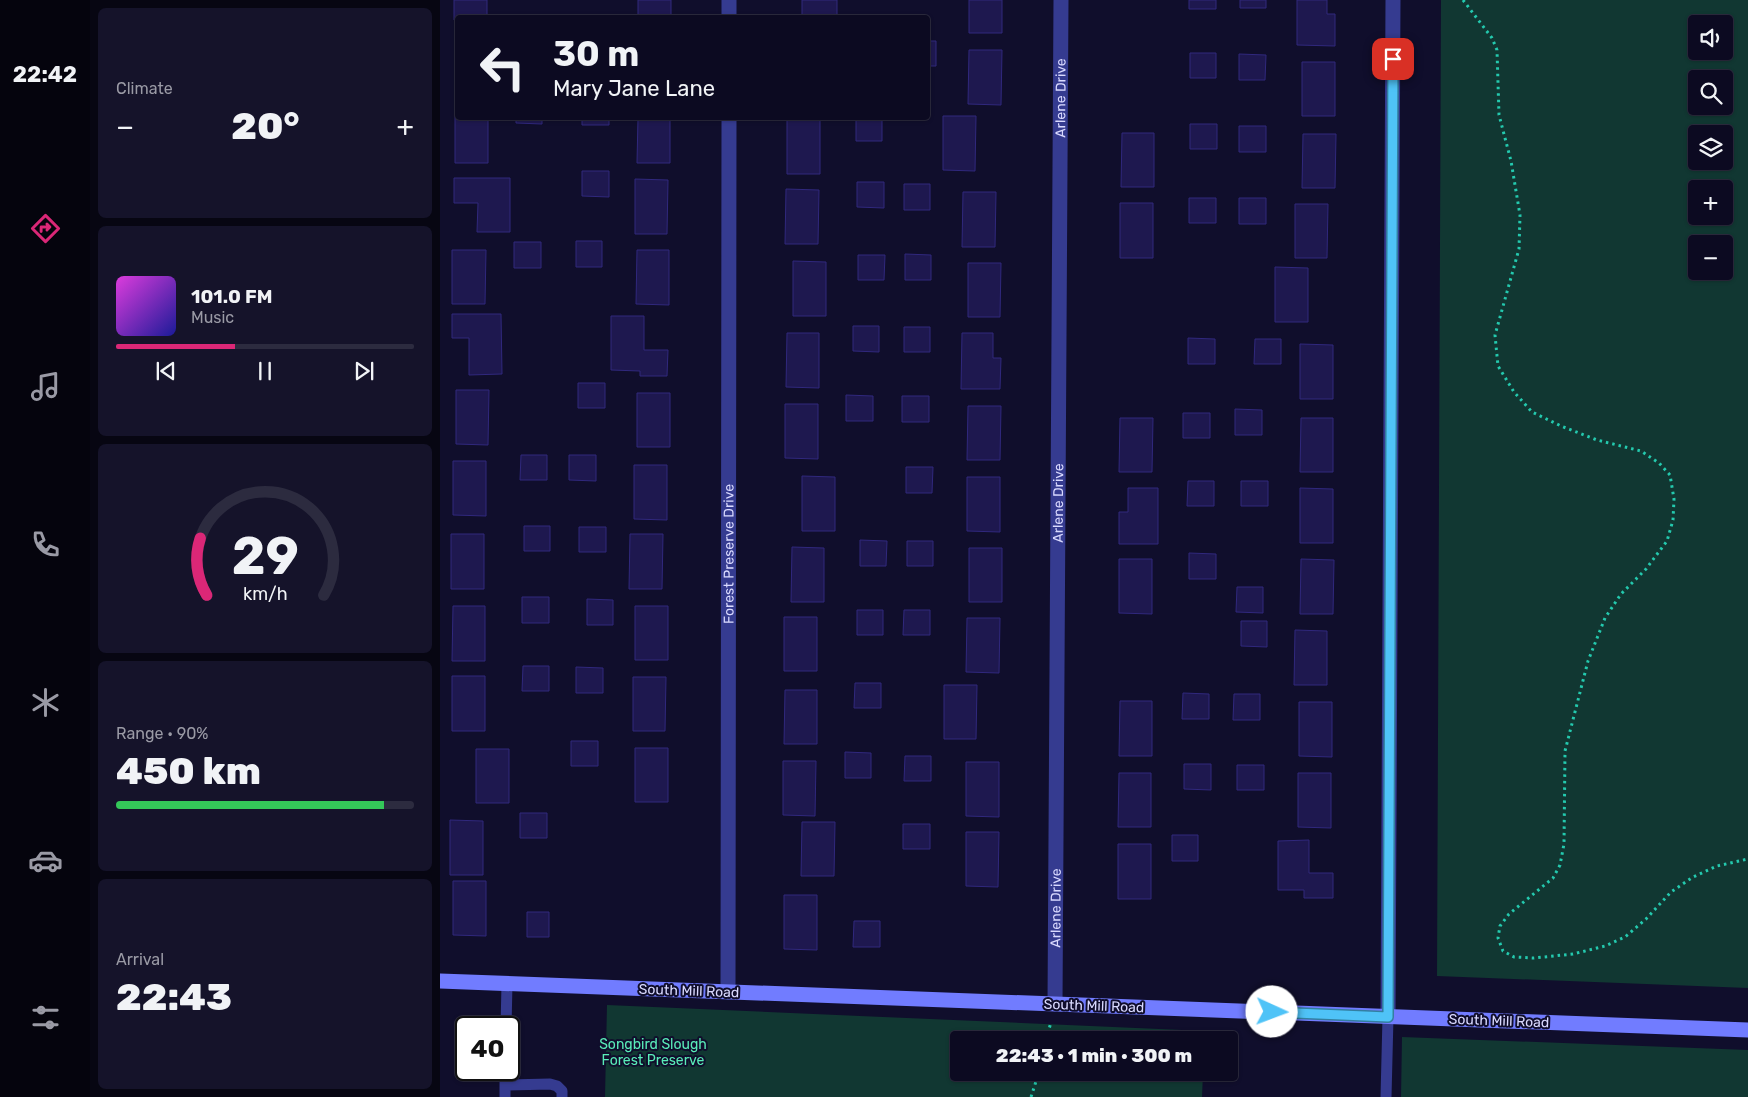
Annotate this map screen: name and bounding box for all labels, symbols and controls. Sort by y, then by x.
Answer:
map controls [1688,15,1733,280]
button: sound [1688,15,1733,60]
text: 30 m [553,33,639,75]
icon: left [470,35,535,100]
pin [1372,38,1414,80]
icon: arrive [1379,45,1407,73]
street label: Arlene Drive [1052,58,1069,138]
text: 22:42 [13,61,77,88]
button: search [1688,70,1733,115]
text: Mary Jane Lane [553,75,715,102]
text: Climate [116,79,173,98]
text: 20° [231,103,300,149]
text: − [116,110,134,143]
text: + [397,110,414,143]
button: layers [1688,125,1733,170]
button: + [1688,180,1733,225]
icon: directions [28,211,63,246]
button: − [1688,235,1733,280]
text: 101.0 FM [191,285,273,308]
text: Music [191,308,234,327]
icon: previous [152,357,180,385]
icon: pause [251,357,279,385]
icon: next [350,357,378,385]
icon: music [28,369,63,404]
street label: Arlene Drive [1049,463,1067,543]
street label: Forest Preserve Drive [720,484,737,624]
text: 29 [231,525,299,587]
icon: phone [28,527,63,562]
text: km/h [243,583,287,604]
icon: climate [28,685,63,720]
text: Range · 90% [116,724,208,743]
text: 450 km [116,748,261,794]
icon: car [28,843,63,878]
street label: Arlene Drive [1047,868,1064,948]
text: Arrival [116,950,164,969]
text: 22:43 [116,974,232,1020]
street label: South Mill Road [638,981,740,1001]
position arrow [1245,985,1297,1037]
street label: South Mill Road [1043,996,1145,1016]
icon: filters [28,1000,63,1035]
street label: South Mill Road [1448,1011,1550,1031]
speed limit sign: 40 [455,1016,520,1081]
park label: Songbird Slough Forest Preserve [599,1036,707,1069]
text: 22:43 · 1 min · 300 m [996,1044,1192,1067]

